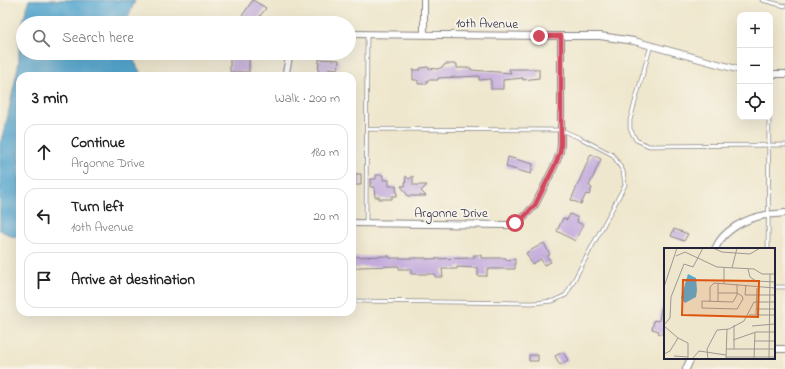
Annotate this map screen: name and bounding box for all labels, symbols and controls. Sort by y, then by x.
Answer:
map controls [737,12,773,120]
button: + [737,12,773,48]
street label: 10th Avenue [456,14,519,34]
search box [16,16,356,60]
icon: search [30,27,52,49]
text: Search here [62,27,134,49]
route end [530,27,548,45]
button: − [737,48,773,84]
button: locate [737,84,773,120]
text: 3 min [32,86,68,111]
text: Walk · 200 m [275,89,340,108]
text: Continue [71,132,125,154]
icon: ahead [33,141,55,163]
text: 180 m [311,143,339,162]
text: Argonne Drive [71,154,145,173]
text: Turn left [71,196,124,218]
street label: Argonne Drive [414,204,488,224]
icon: left [33,205,55,227]
text: 20 m [314,207,339,226]
route start [506,214,524,232]
text: 10th Avenue [71,218,133,237]
inset map [664,248,775,359]
icon: arrive [33,269,55,291]
text: Arrive at destination [71,269,195,291]

